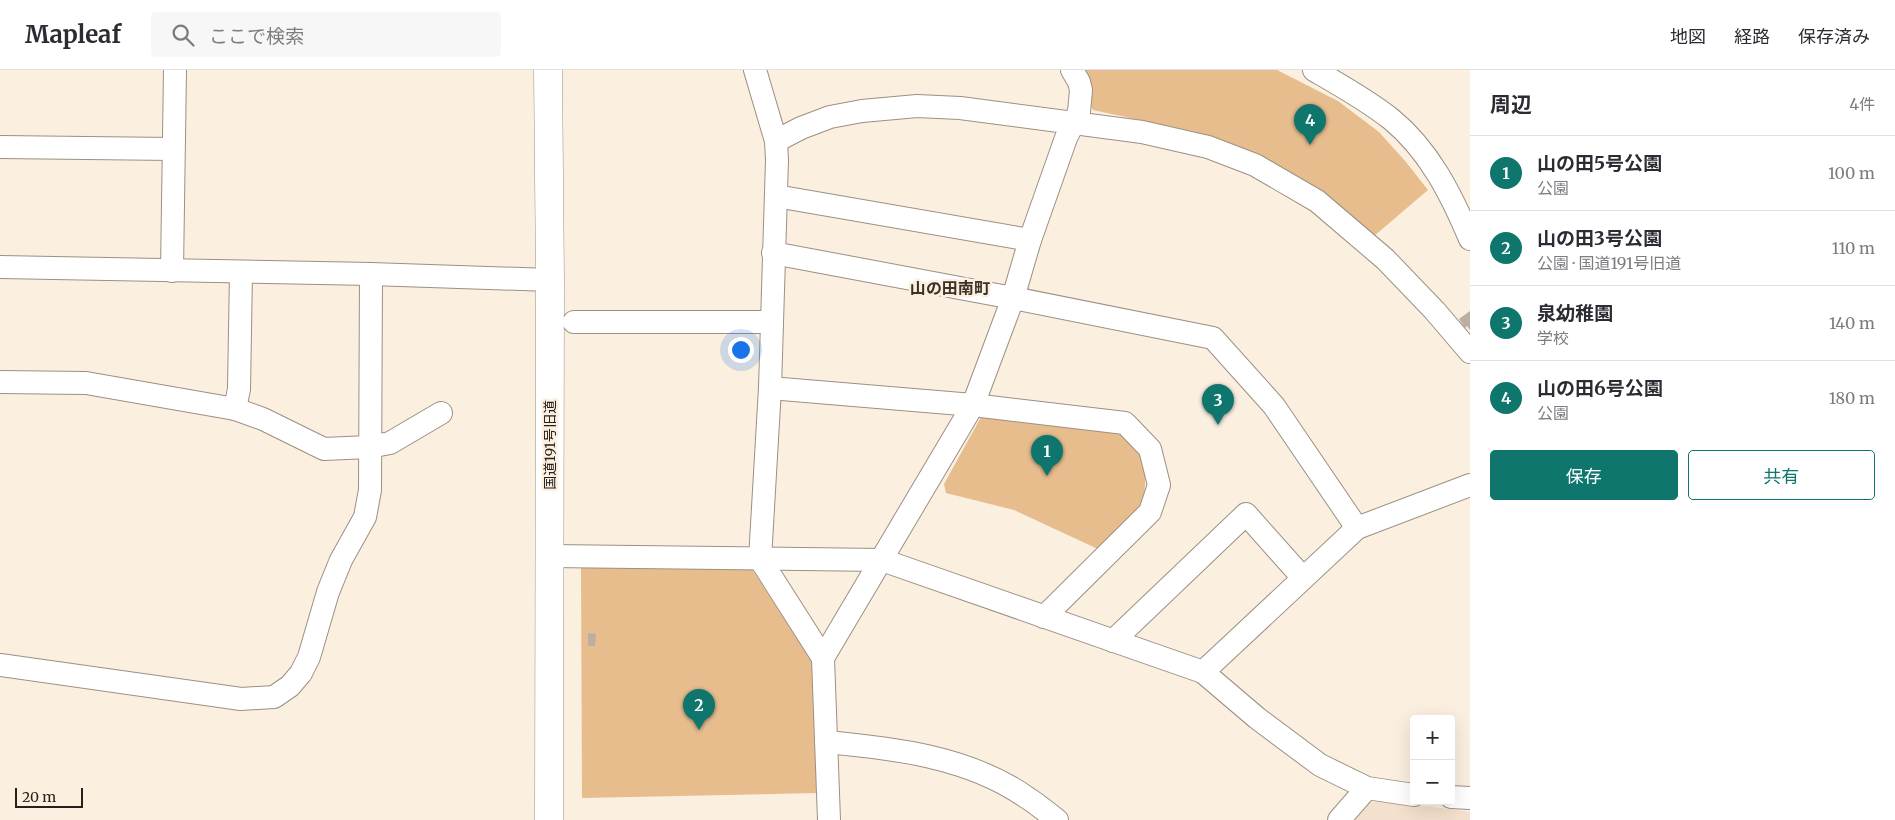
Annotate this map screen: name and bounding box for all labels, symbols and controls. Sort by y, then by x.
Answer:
search box [151,12,501,57]
text: Mapleaf [25,19,121,50]
icon: search [169,21,197,49]
text: ここで検索 [209,24,304,48]
text: 地図 [1670,25,1706,48]
text: 経路 [1734,25,1770,48]
text: 保存済み [1798,25,1870,48]
text: 周辺 [1490,91,1532,118]
text: 4件 [1849,94,1875,114]
pin: 4 [1294,104,1326,145]
text: 山の田5号公園 [1537,151,1662,175]
text: 1 [1502,163,1510,183]
text: 100 m [1828,163,1875,183]
text: 公園 [1537,178,1569,198]
text: 山の田3号公園 [1537,226,1662,250]
text: 2 [1501,238,1511,258]
text: 110 m [1832,238,1875,258]
text: 公園 · 国道191号旧道 [1537,253,1681,273]
district label: 山の田南町 [910,278,990,298]
text: 泉幼稚園 [1537,301,1613,325]
text: 3 [1501,313,1511,333]
text: 140 m [1829,313,1875,333]
text: 学校 [1537,328,1569,348]
your location [728,337,754,363]
text: 山の田6号公園 [1537,376,1663,400]
pin: 3 [1202,384,1234,425]
text: 4 [1501,388,1511,408]
text: 180 m [1829,388,1875,408]
street label: 国道191号旧道 [541,400,559,490]
text: 公園 [1537,403,1569,423]
pin: 1 [1031,435,1063,476]
button: 保存 [1490,450,1678,500]
button: 共有 [1688,450,1875,500]
pin: 2 [683,689,715,730]
map controls [1410,715,1455,805]
button: + [1410,715,1455,760]
button: − [1410,760,1455,805]
scale bar [15,785,82,808]
text: 20 m [22,788,56,806]

